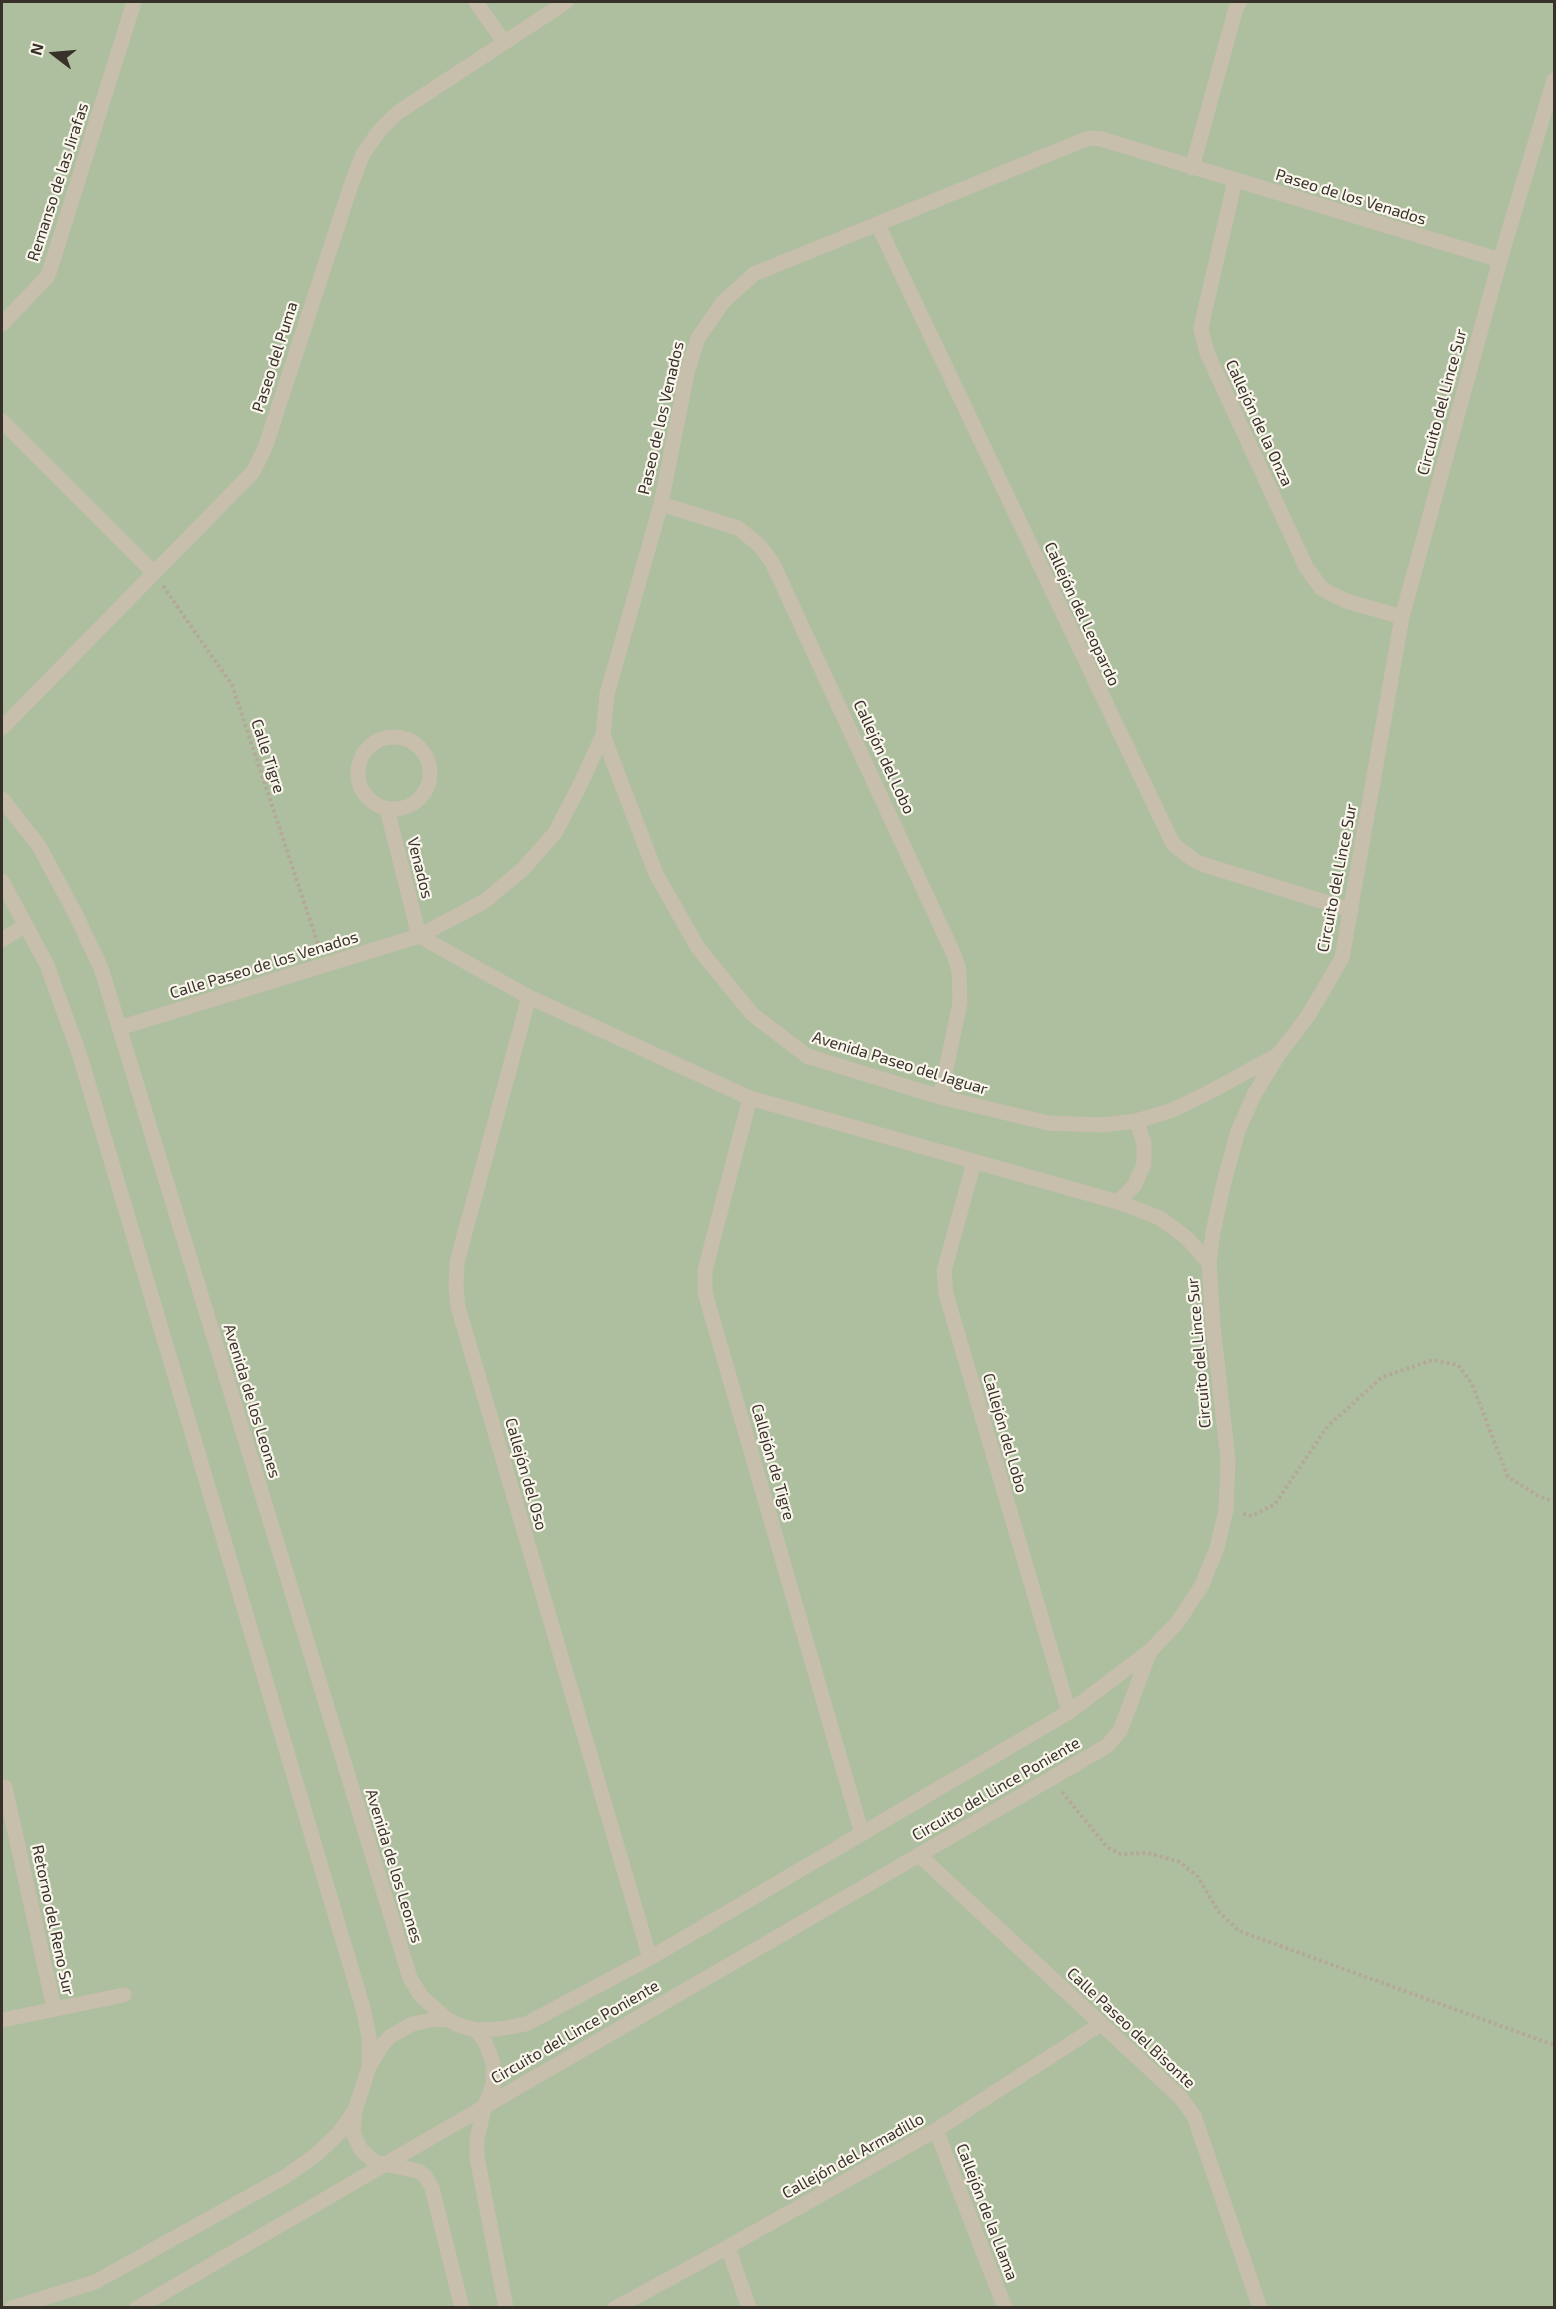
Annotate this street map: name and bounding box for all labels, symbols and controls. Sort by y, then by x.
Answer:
north arrow [24,24,84,84]
text: N [25,41,47,57]
street label: Remanso de las Jirafas [23,100,93,264]
street label: Paseo de los Venados [1273,165,1429,229]
street label: Paseo del Puma [248,299,302,415]
street label: Circuito del Lince Sur [1413,327,1471,477]
street label: Paseo de los Venados [634,340,688,496]
street label: Callejón de la Onza [1221,357,1297,489]
street label: Callejón del Leopardo [1040,539,1124,689]
street label: Callejón del Lobo [849,697,919,817]
street label: Calle Tigre [247,717,289,795]
street label: Circuito del Lince Sur [1313,802,1361,954]
street label: Venados [403,836,437,900]
street label: Calle Paseo de los Venados [167,927,361,1003]
street label: Avenida Paseo del Jaguar [810,1027,990,1099]
street label: Circuito del Lince Sur [1183,1277,1215,1429]
street label: Avenida de los Leones [219,1322,285,1480]
street label: Callejón del Lobo [979,1371,1031,1495]
street label: Callejón de Tigre [747,1402,799,1522]
street label: Callejón del Oso [501,1416,551,1532]
street label: Circuito del Lince Poniente [909,1733,1083,1845]
street label: Avenida de los Leones [361,1787,427,1945]
street label: Retorno del Reno Sur [28,1843,78,1997]
street label: Calle Paseo del Bisonte [1063,1964,1199,2092]
street label: Circuito del Lince Poniente [488,1976,662,2088]
street label: Callejón del Armadillo [779,2109,927,2203]
street label: Callejón de la Llama [952,2141,1022,2283]

